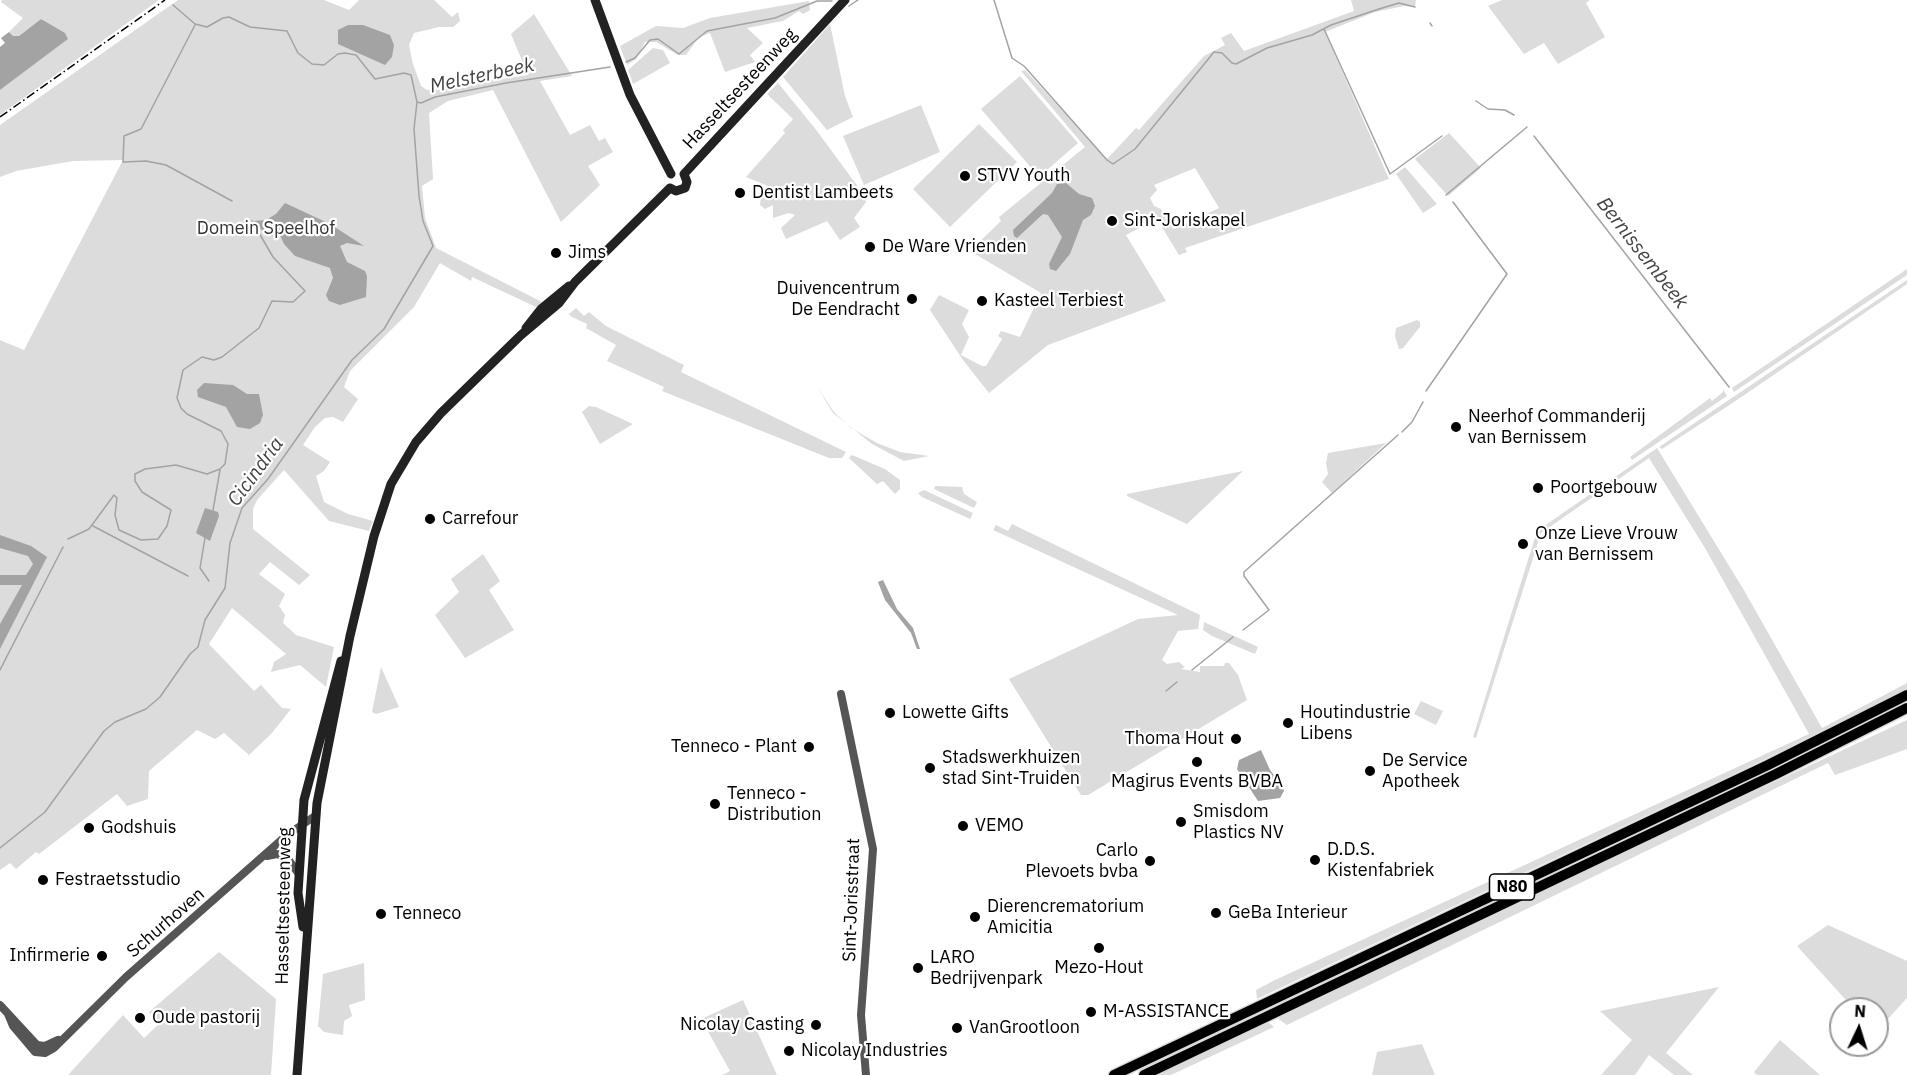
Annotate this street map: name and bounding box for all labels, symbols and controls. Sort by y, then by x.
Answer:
street label: Hasseltsesteenweg [678,24,802,154]
water label: Melsterbeek [428,53,536,99]
place label: STVV Youth [977,165,1070,187]
marker: STVV Youth [958,169,972,183]
place label: Dentist Lambeets [752,182,894,204]
marker: Dentist Lambeets [733,186,747,200]
water label: Bernissembeek [1591,193,1693,313]
place label: Sint-Joriskapel [1124,210,1245,232]
marker: Sint-Joriskapel [1105,214,1119,228]
park label: Domein Speelhof [197,218,335,240]
place label: De Ware Vrienden [882,236,1027,258]
marker: De Ware Vrienden [863,240,877,254]
place label: Jims [568,242,606,264]
marker: Jims [549,246,563,260]
place label: Duivencentrum De Eendracht [776,278,900,320]
place label: Kasteel Terbiest [994,290,1124,312]
marker: Duivencentrum De Eendracht [905,292,919,306]
marker: Kasteel Terbiest [975,294,989,308]
place label: Neerhof Commanderij van Bernissem [1468,406,1646,448]
marker: Neerhof Commanderij van Bernissem [1449,420,1463,434]
water label: Cicindria [223,433,289,511]
place label: Poortgebouw [1550,477,1657,499]
marker: Poortgebouw [1531,481,1545,495]
place label: Carrefour [442,508,518,530]
marker: Carrefour [423,512,437,526]
place label: Onze Lieve Vrouw van Bernissem [1535,523,1678,566]
marker: Onze Lieve Vrouw van Bernissem [1516,537,1530,551]
place label: Lowette Gifts [902,702,1009,724]
place label: Houtindustrie Libens [1300,702,1411,744]
marker: Lowette Gifts [883,706,897,720]
marker: Houtindustrie Libens [1281,716,1295,730]
place label: Thoma Hout [1124,728,1224,750]
marker: Thoma Hout [1229,732,1243,746]
place label: Tenneco - Plant [671,736,797,758]
marker: Tenneco - Plant [802,740,816,754]
place label: Stadswerkhuizen stad Sint-Truiden [942,747,1080,789]
place label: De Service Apotheek [1382,750,1468,792]
marker: Magirus Events BVBA [1190,755,1204,769]
marker: Stadswerkhuizen stad Sint-Truiden [923,761,937,775]
marker: De Service Apotheek [1363,764,1377,778]
place label: Magirus Events BVBA [1111,771,1283,793]
place label: Tenneco - Distribution [727,783,821,826]
marker: Tenneco - Distribution [708,797,722,811]
place label: Smisdom Plastics NV [1193,801,1284,844]
place label: VEMO [975,815,1024,837]
marker: Smisdom Plastics NV [1174,815,1188,829]
place label: Godshuis [101,817,177,839]
marker: VEMO [956,819,970,833]
marker: Godshuis [82,821,96,835]
street label: Hasseltsesteenweg [272,827,296,985]
street label: Sint-Jorisstraat [839,838,865,962]
place label: D.D.S. Kistenfabriek [1327,839,1434,882]
place label: Carlo Plevoets bvba [1025,840,1138,882]
marker: D.D.S. Kistenfabriek [1308,853,1322,867]
marker: Carlo Plevoets bvba [1143,854,1157,868]
place label: Festraetsstudio [55,869,181,891]
marker: Festraetsstudio [36,873,50,887]
road number: N80 [1490,874,1534,900]
street label: Schurhoven [123,884,209,962]
place label: Dierencrematorium Amicitia [987,896,1144,938]
place label: GeBa Interieur [1228,902,1347,924]
place label: Tenneco [393,903,461,925]
marker: GeBa Interieur [1209,906,1223,920]
marker: Tenneco [374,907,388,921]
marker: Dierencrematorium Amicitia [968,910,982,924]
marker: Mezo-Hout [1092,941,1106,955]
place label: Infirmerie [9,945,90,967]
place label: LARO Bedrijvenpark [930,947,1043,990]
marker: Infirmerie [95,949,109,963]
place label: Mezo-Hout [1054,957,1144,979]
marker: LARO Bedrijvenpark [911,961,925,975]
north arrow [1829,997,1889,1057]
place label: M-ASSISTANCE [1103,1001,1229,1023]
text: N [1854,1001,1867,1021]
marker: M-ASSISTANCE [1084,1005,1098,1019]
place label: Oude pastorij [152,1007,260,1029]
marker: Oude pastorij [133,1011,147,1025]
place label: Nicolay Casting [680,1014,804,1036]
place label: VanGrootloon [969,1017,1080,1039]
marker: Nicolay Casting [809,1018,823,1032]
marker: VanGrootloon [950,1021,964,1035]
place label: Nicolay Industries [801,1040,948,1062]
marker: Nicolay Industries [782,1044,796,1058]

